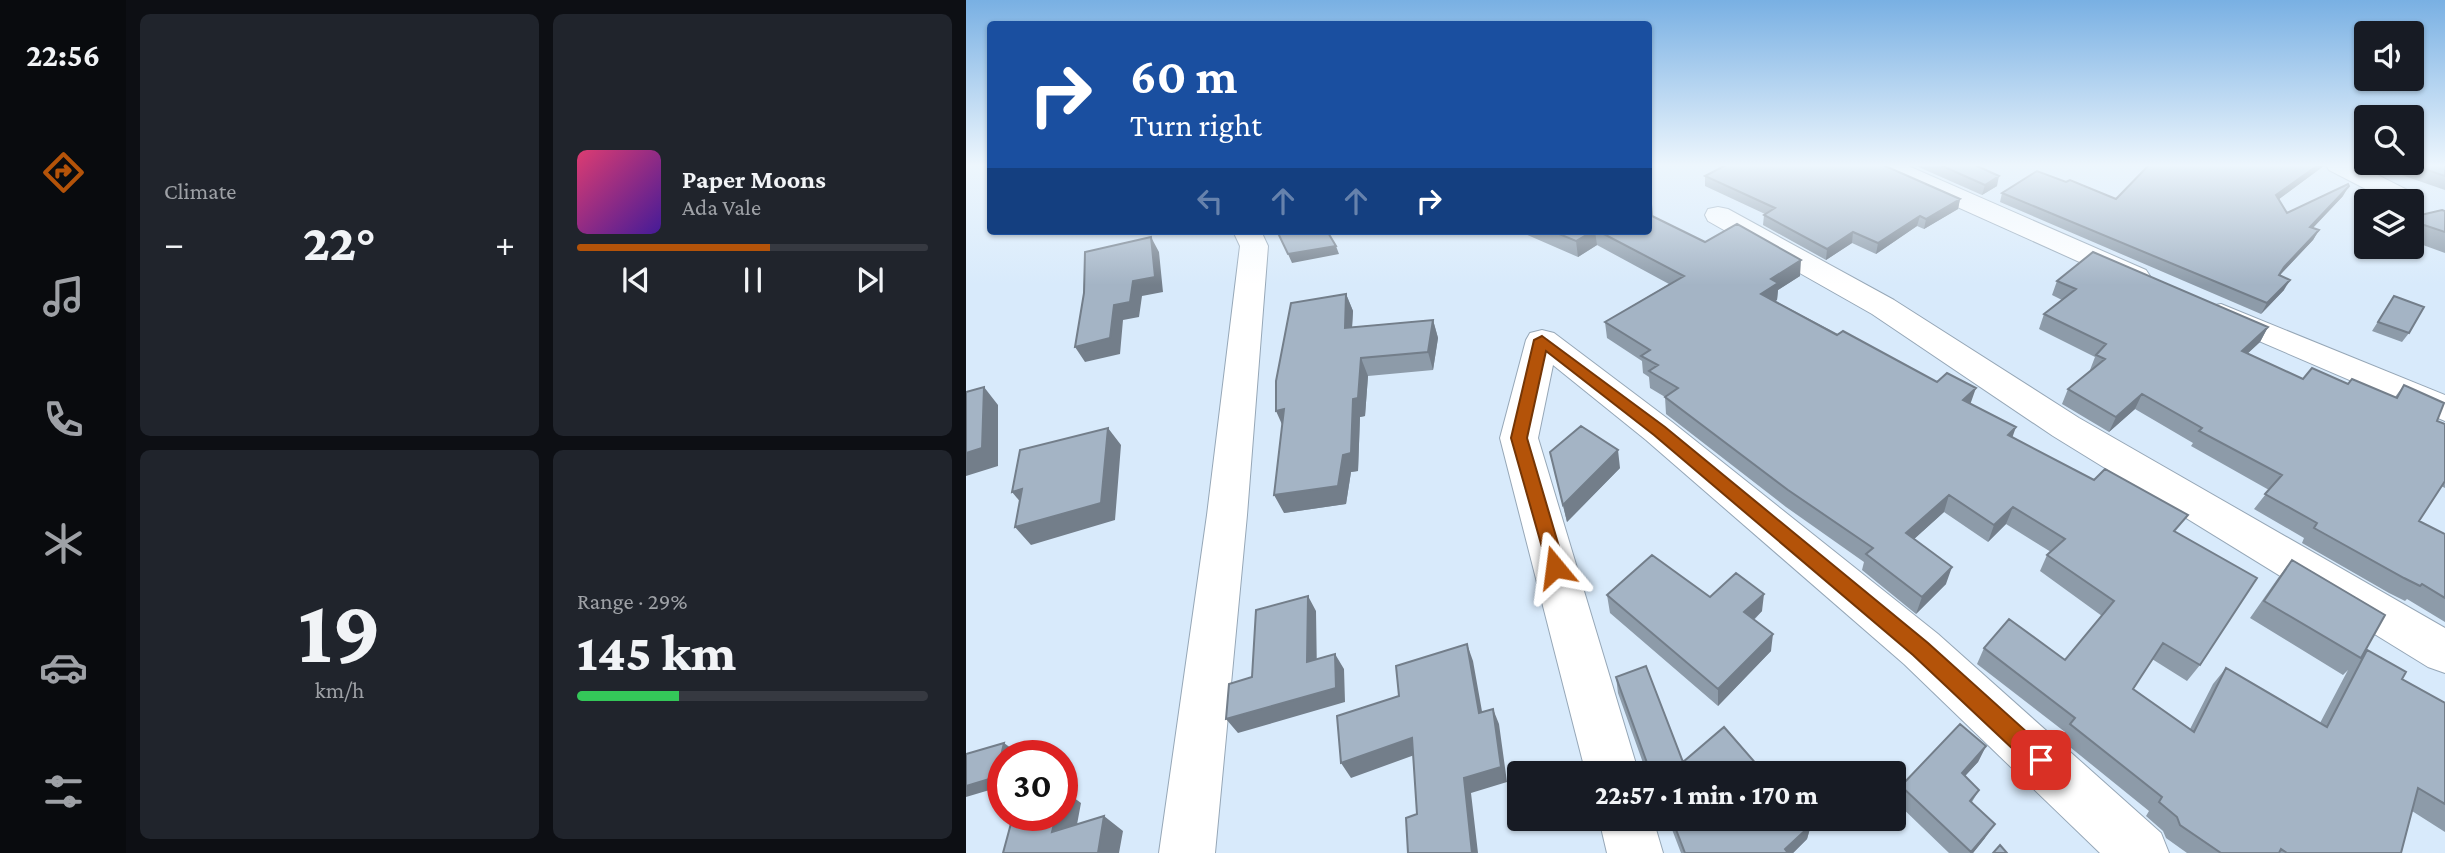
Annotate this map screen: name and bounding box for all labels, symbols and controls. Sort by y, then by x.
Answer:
map controls [2354,21,2424,259]
button: sound [2354,21,2424,91]
text: 22:56 [26,37,100,73]
icon: right [1015,49,1106,140]
text: 60 m [1130,49,1237,104]
button: search [2354,105,2424,175]
text: Turn right [1130,107,1262,143]
icon: directions [39,148,88,197]
text: Paper Moons [682,165,826,194]
text: Climate [164,178,236,204]
icon: left [1191,182,1229,220]
icon: ahead [1264,182,1302,220]
icon: ahead [1337,182,1375,220]
icon: right [1410,182,1448,220]
button: layers [2354,189,2424,259]
text: Ada Vale [682,194,761,220]
text: 22° [303,213,376,271]
text: − [164,222,184,264]
text: + [495,222,515,264]
icon: previous [617,261,655,299]
icon: pause [734,261,772,299]
icon: next [851,261,889,299]
icon: music [39,272,88,321]
icon: phone [39,395,88,444]
icon: climate [39,519,88,568]
position arrow [1518,530,1592,604]
text: 19 [298,580,381,682]
text: Range · 29% [577,588,687,614]
text: 145 km [577,623,736,681]
icon: car [39,643,88,692]
text: km/h [315,677,364,703]
pin [2011,730,2071,790]
speed limit sign: 30 [987,740,1078,831]
icon: arrive [2022,741,2060,779]
icon: filters [39,767,88,816]
text: 22:57 · 1 min · 170 m [1595,781,1818,810]

